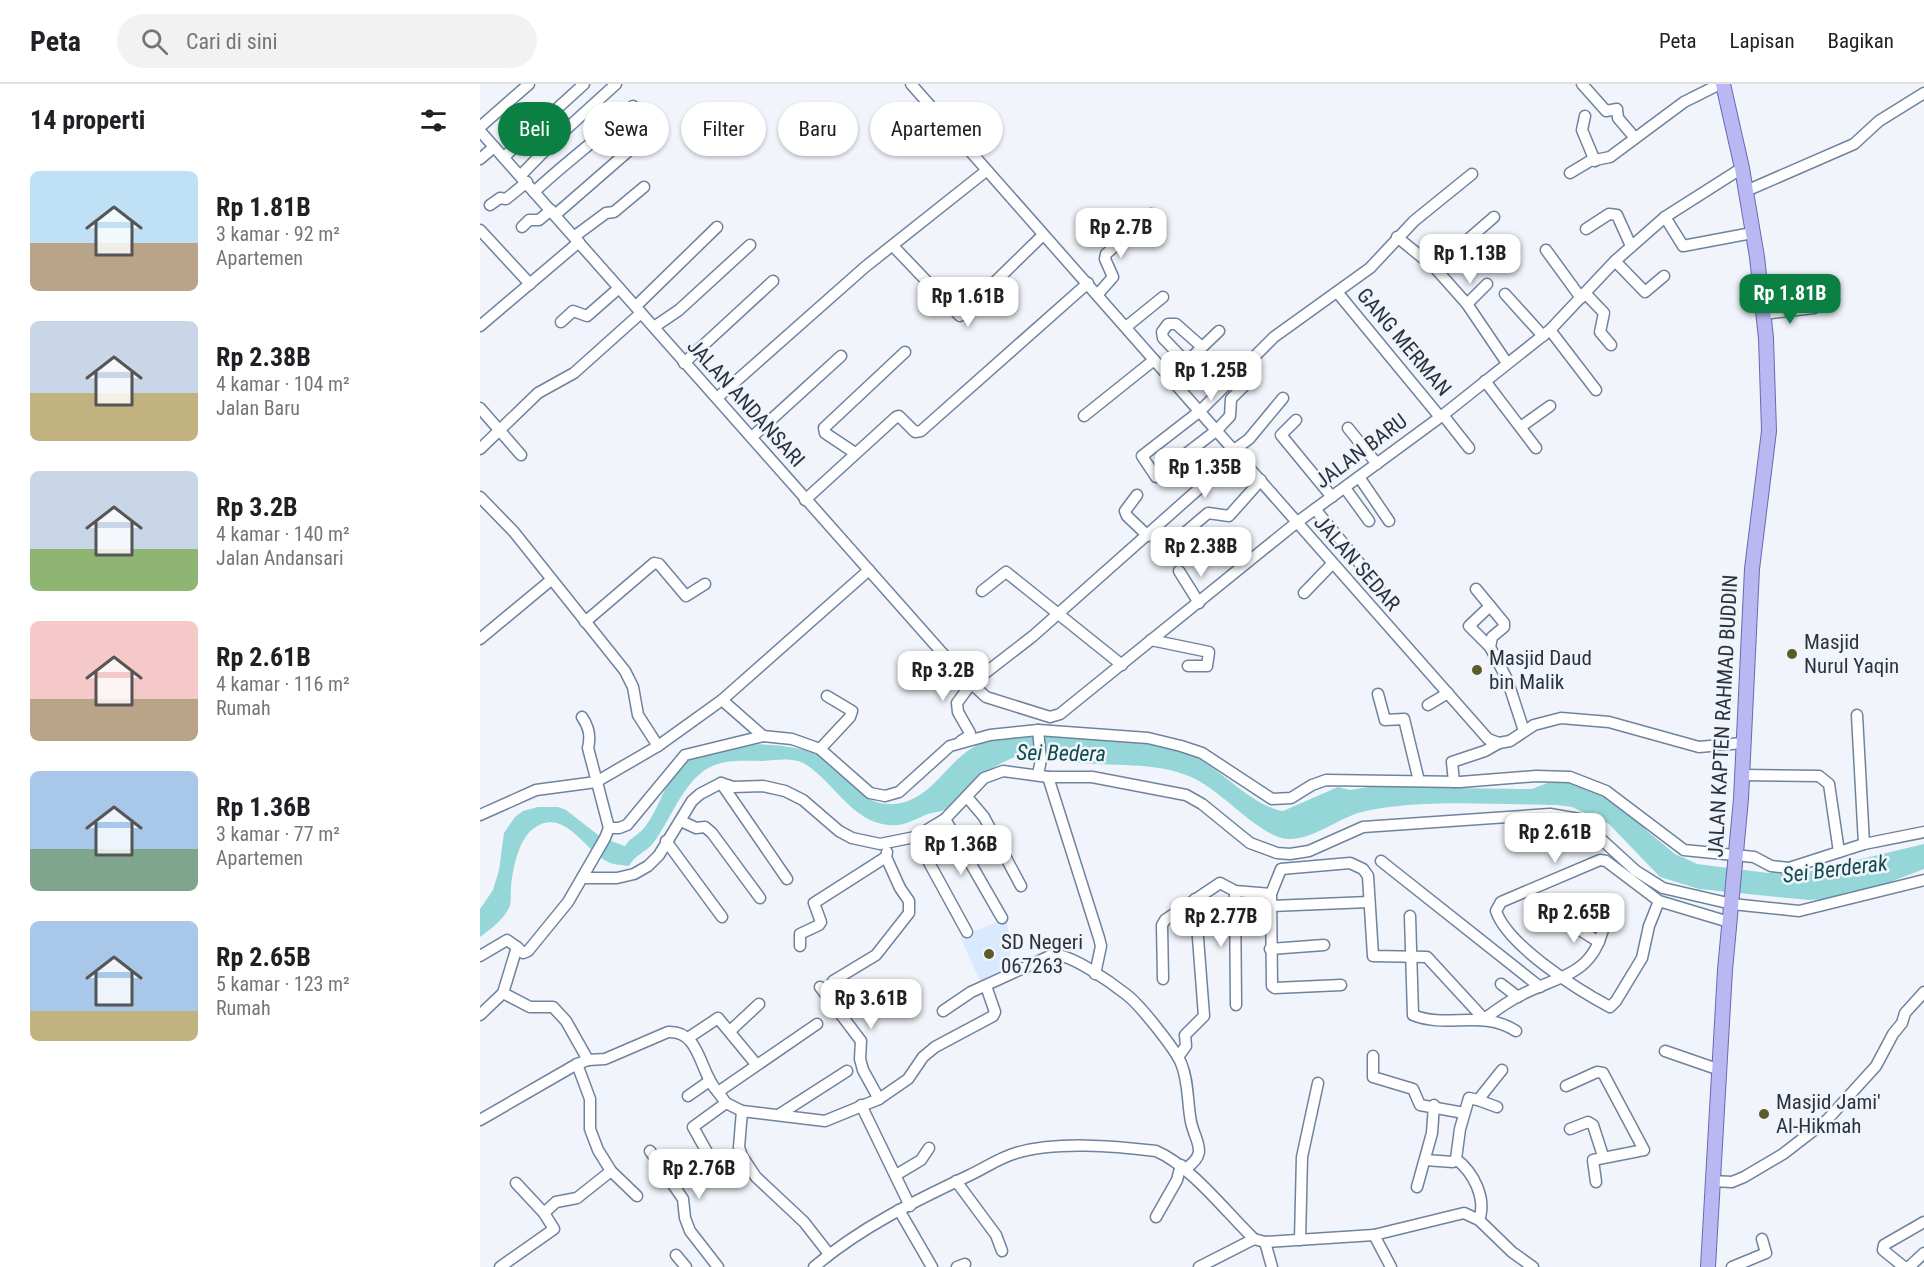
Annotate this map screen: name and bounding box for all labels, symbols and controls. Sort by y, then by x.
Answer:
search box [117,14,537,68]
text: Peta [30,25,81,58]
icon: search [138,25,171,58]
text: Cari di sini [186,29,278,54]
text: Peta [1659,29,1697,53]
text: Lapisan [1730,29,1795,53]
text: Bagikan [1828,29,1894,53]
chip: Beli [498,102,571,156]
chip: Sewa [583,102,669,156]
chip: Filter [681,102,766,156]
chip: Baru [778,102,858,156]
chip: Apartemen [870,102,1003,156]
icon: filters [417,104,450,137]
text: 14 properti [30,105,145,135]
text: Rp 1.81B [216,192,311,222]
icon: home [78,195,150,267]
pin: Rp 2.7B [1066,208,1176,259]
text: Rp 2.7B [1090,215,1152,239]
text: 3 kamar · 92 m² [216,222,340,246]
pin: Rp 1.13B [1408,234,1532,285]
text: Rp 1.13B [1434,241,1506,265]
text: Apartemen [216,246,303,270]
pin: Rp 1.81B [1728,274,1852,325]
pin: Rp 1.61B [906,277,1030,328]
text: Rp 1.81B [1754,281,1826,305]
street label: GANG MERMAN [1352,283,1456,401]
text: Rp 1.61B [932,284,1004,308]
street label: JALAN ANDANSARI [682,334,810,472]
text: Rp 2.38B [216,342,311,372]
icon: home [78,345,150,417]
pin: Rp 1.25B [1149,351,1273,402]
text: Rp 1.25B [1175,358,1247,382]
text: 4 kamar · 104 m² [216,372,350,396]
text: Jalan Baru [216,396,300,420]
street label: JALAN BARU [1310,409,1412,493]
pin: Rp 1.35B [1143,448,1267,499]
text: Rp 1.35B [1169,455,1241,479]
text: Rp 3.2B [216,492,298,522]
icon: home [78,495,150,567]
street label: JALAN SEDAR [1309,510,1405,616]
text: 4 kamar · 140 m² [216,522,350,546]
pin: Rp 2.38B [1139,527,1263,578]
text: Rp 2.38B [1165,534,1237,558]
text: Jalan Andansari [216,546,344,570]
street label: JALAN KAPTEN RAHMAD BUDDIN [1704,574,1742,858]
place label: Masjid Nurul Yaqin [1804,630,1899,678]
text: Rp 2.61B [216,642,311,672]
icon: home [78,645,150,717]
place label: Masjid Daud bin Malik [1489,646,1592,694]
marker: Masjid Nurul Yaqin [1785,647,1799,661]
pin: Rp 3.2B [888,651,998,702]
text: Rp 3.2B [912,658,974,682]
marker: Masjid Daud bin Malik [1470,663,1484,677]
text: 4 kamar · 116 m² [216,672,350,696]
text: Rumah [216,696,271,720]
water label: Sei Bedera [1016,740,1106,766]
text: Rp 1.36B [216,792,311,822]
icon: home [78,795,150,867]
pin: Rp 2.61B [1493,813,1617,864]
text: Rp 2.61B [1519,820,1591,844]
text: 3 kamar · 77 m² [216,822,340,846]
pin: Rp 1.36B [899,825,1023,876]
text: Rp 1.36B [925,832,997,856]
text: Apartemen [216,846,303,870]
water label: Sei Berderak [1781,850,1889,888]
pin: Rp 2.65B [1512,893,1636,944]
pin: Rp 2.77B [1159,897,1283,948]
text: Rp 2.65B [1538,900,1610,924]
text: Rp 2.77B [1185,904,1257,928]
place label: SD Negeri 067263 [1001,930,1083,978]
text: Rp 2.65B [216,942,311,972]
icon: home [78,945,150,1017]
marker: SD Negeri 067263 [982,947,996,961]
text: 5 kamar · 123 m² [216,972,350,996]
pin: Rp 3.61B [809,979,933,1030]
text: Rp 3.61B [835,986,907,1010]
text: Rumah [216,996,271,1020]
place label: Masjid Jami' Al-Hikmah [1776,1090,1881,1138]
marker: Masjid Jami' Al-Hikmah [1757,1107,1771,1121]
pin: Rp 2.76B [637,1149,761,1200]
text: Rp 2.76B [663,1156,735,1180]

